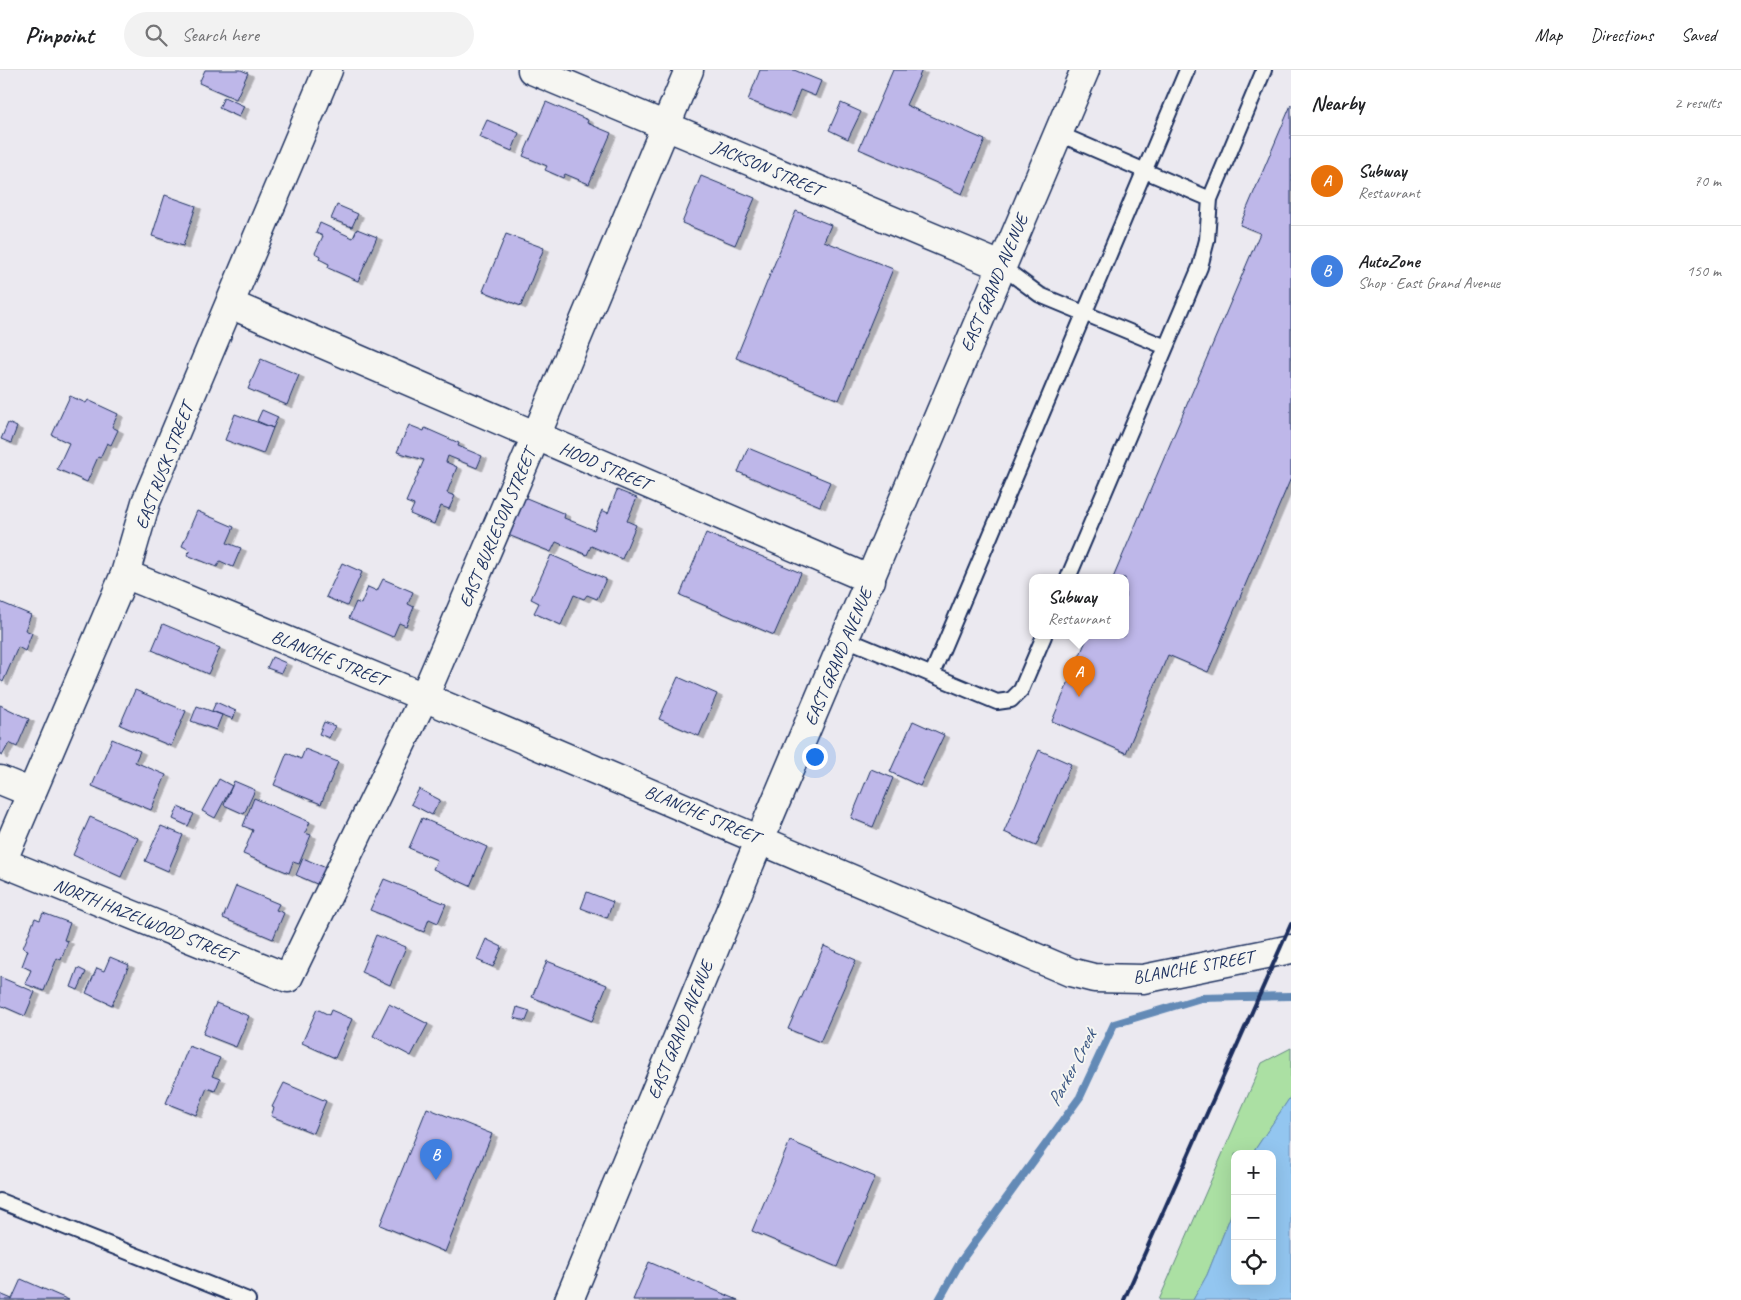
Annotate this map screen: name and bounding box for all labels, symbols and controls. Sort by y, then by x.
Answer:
search box [124,12,474,57]
text: Pinpoint [25,20,94,50]
icon: search [142,21,170,49]
text: Search here [182,23,259,47]
text: Map [1535,24,1562,46]
text: Directions [1590,24,1653,46]
text: Saved [1681,24,1716,46]
text: Nearby [1311,90,1364,116]
text: 2 results [1674,93,1721,113]
street label: JACKSON STREET [708,135,829,203]
text: Subway [1358,159,1406,183]
text: A [1323,171,1331,191]
text: 70 m [1694,171,1721,191]
text: Restaurant [1358,183,1420,203]
street label: EAST GRAND AVENUE [955,209,1034,355]
text: AutoZone [1358,249,1420,273]
text: B [1323,261,1331,281]
text: 150 m [1687,261,1721,281]
text: Shop · East Grand Avenue [1358,273,1500,293]
street label: EAST RUSK STREET [130,396,200,532]
street label: HOOD STREET [557,437,658,497]
street label: EAST BURLESON STREET [454,441,542,610]
popup [1029,574,1129,639]
street label: EAST GRAND AVENUE [799,583,878,729]
text: Subway [1048,585,1096,609]
text: Restaurant [1048,609,1110,629]
street label: BLANCHE STREET [268,625,394,693]
pin: A [1063,656,1095,697]
your location [802,744,828,770]
street label: BLANCHE STREET [642,780,767,850]
street label: NORTH HAZELWOOD STREET [51,873,243,968]
street label: BLANCHE STREET [1131,945,1260,988]
street label: EAST GRAND AVENUE [642,956,719,1102]
water label: Parker Creek [1042,1023,1103,1110]
pin: B [420,1139,452,1180]
map controls [1231,1150,1276,1285]
button: + [1231,1150,1276,1195]
button: − [1231,1195,1276,1240]
button: locate [1231,1240,1276,1285]

